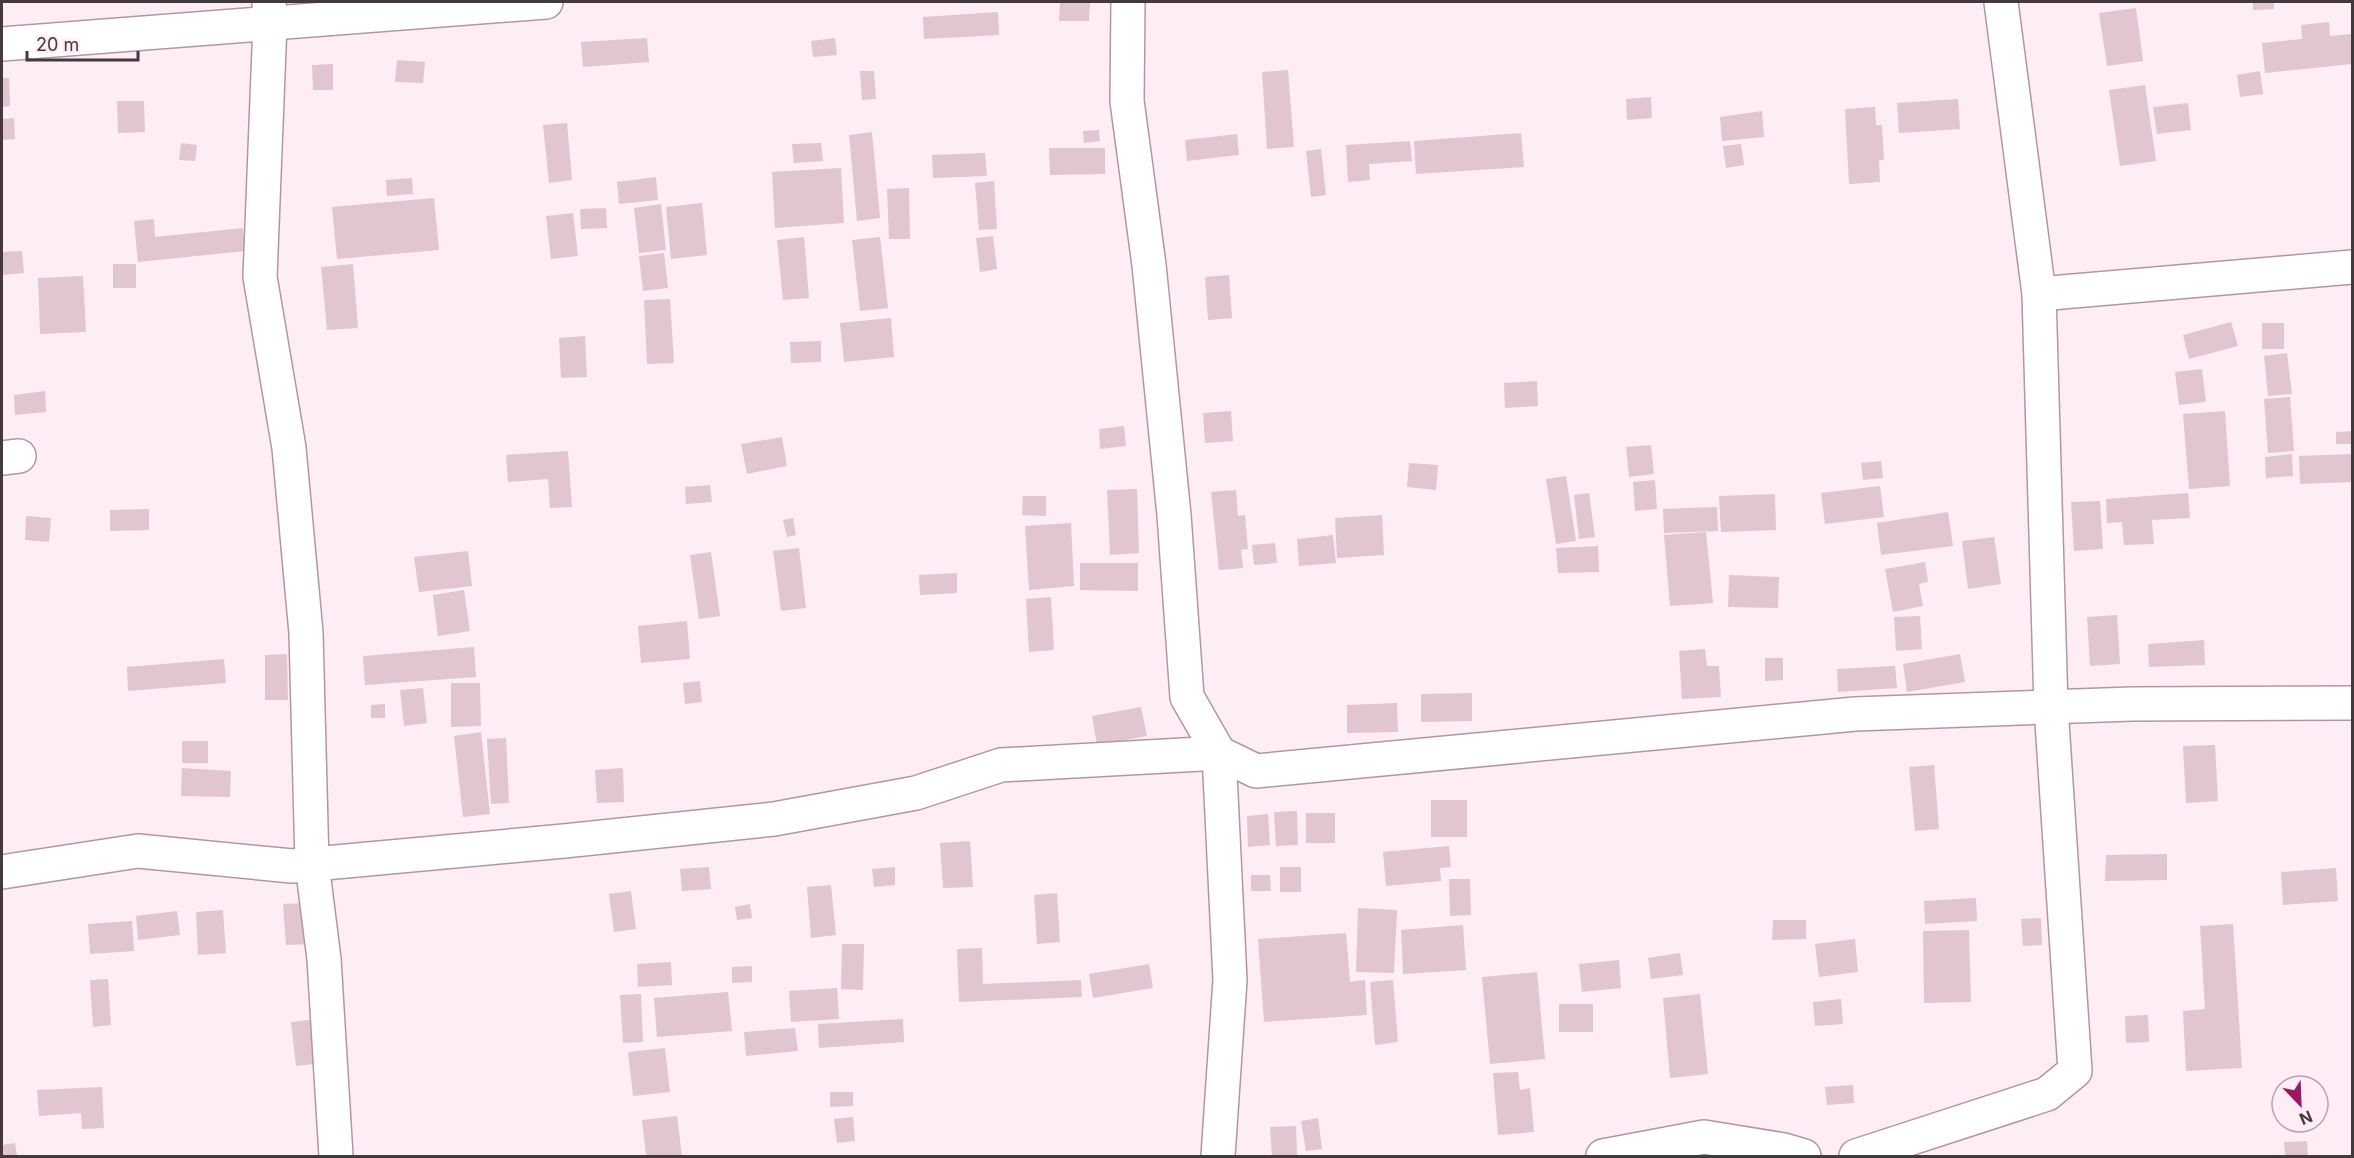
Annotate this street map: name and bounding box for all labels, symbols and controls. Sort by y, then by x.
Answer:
scale bar [27,24,138,62]
text: 20 m [36,34,79,55]
north arrow [2270,1074,2330,1134]
text: N [2296,1106,2315,1129]

